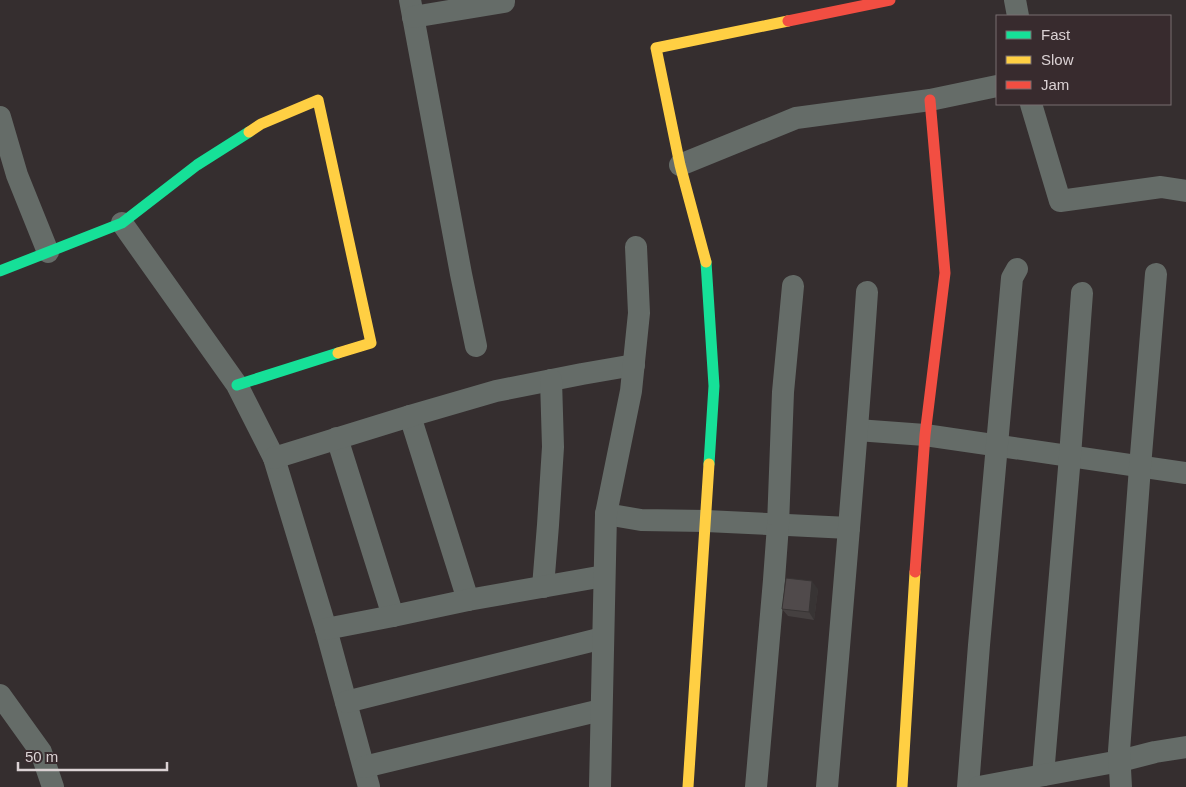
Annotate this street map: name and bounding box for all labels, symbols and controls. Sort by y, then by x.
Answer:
legend [996,15,1171,105]
text: Fast [1041,26,1071,43]
text: Slow [1041,51,1074,68]
text: Jam [1041,76,1069,93]
scale bar [18,740,166,772]
text: 50 m [25,748,58,765]

